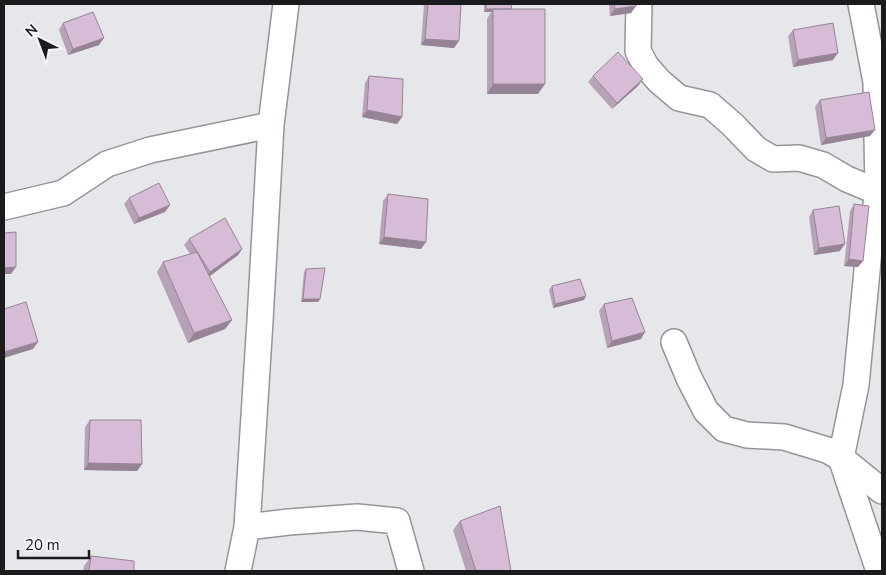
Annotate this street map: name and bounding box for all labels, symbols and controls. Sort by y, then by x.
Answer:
north arrow [15,15,65,65]
text: N [21,20,42,41]
scale bar [18,528,89,560]
text: 20 m [25,535,60,555]

